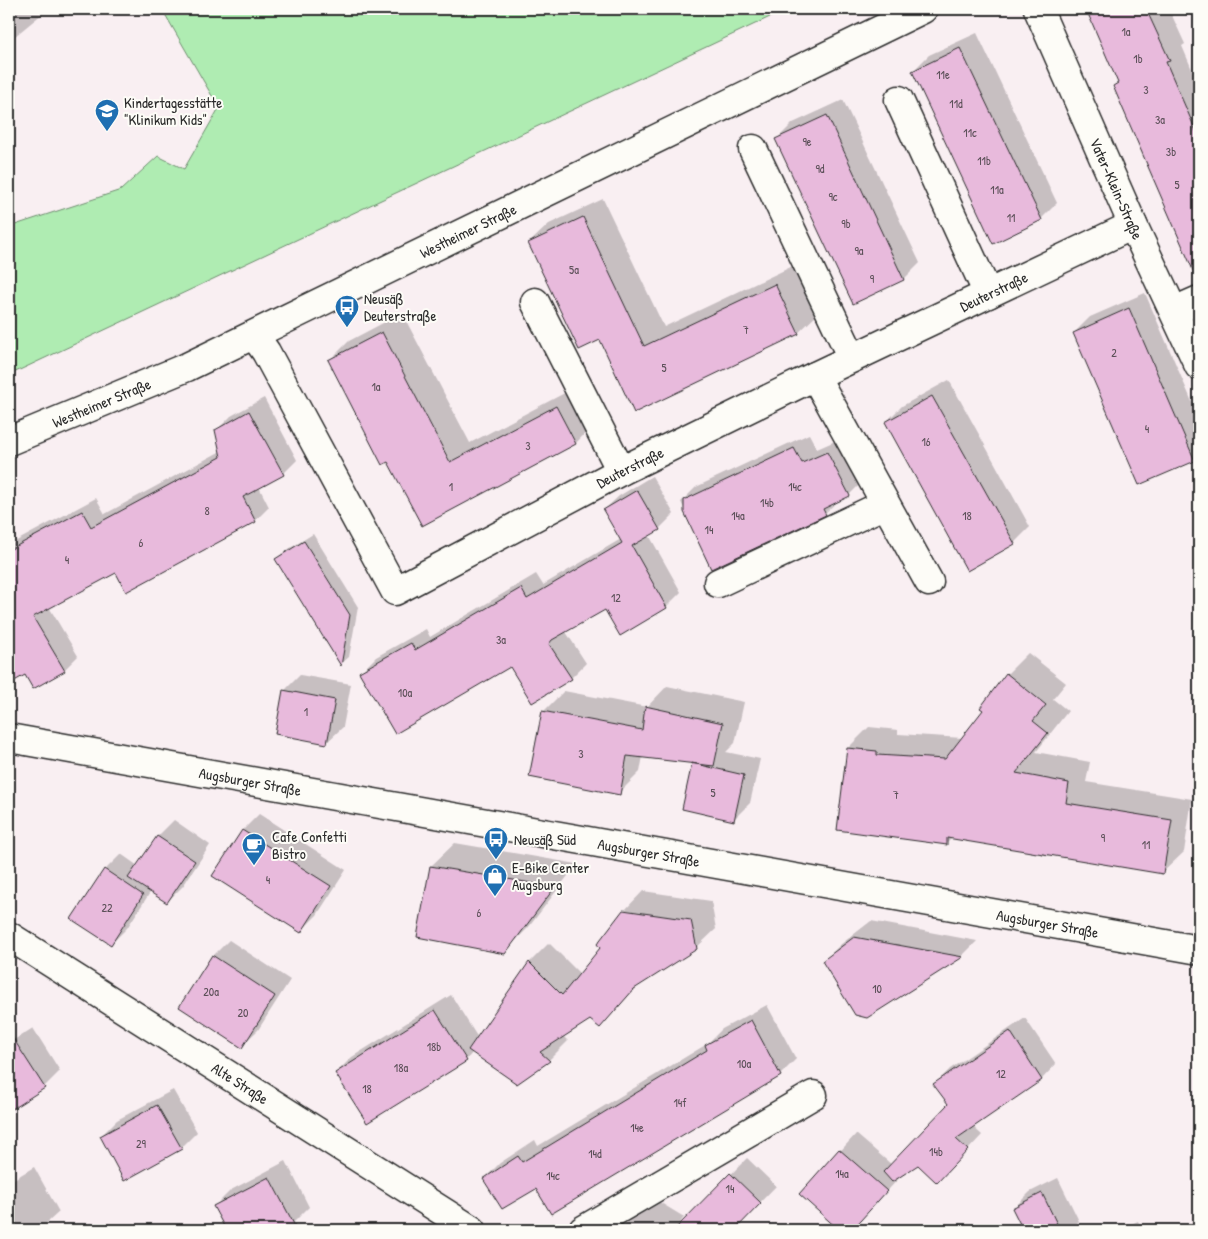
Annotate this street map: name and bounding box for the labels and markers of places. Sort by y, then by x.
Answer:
place label: Kindertagesstätte "Klinikum Kids" [124,92,222,130]
school or university icon: Kindertagesstätte "Klinikum Kids" [94,98,120,132]
place label: Neusäß Deuterstraße [364,288,437,326]
bus stop icon: Neusäß Deuterstraße [334,294,360,328]
place label: Cafe Confetti Bistro [272,826,347,864]
bus stop icon: Neusäß Süd [483,826,509,860]
place label: Neusäß Süd [514,829,576,850]
cafe icon: Cafe Confetti Bistro [241,832,267,866]
place label: E-Bike Center Augsburg [512,857,589,895]
shop icon: E-Bike Center Augsburg [482,863,508,897]

